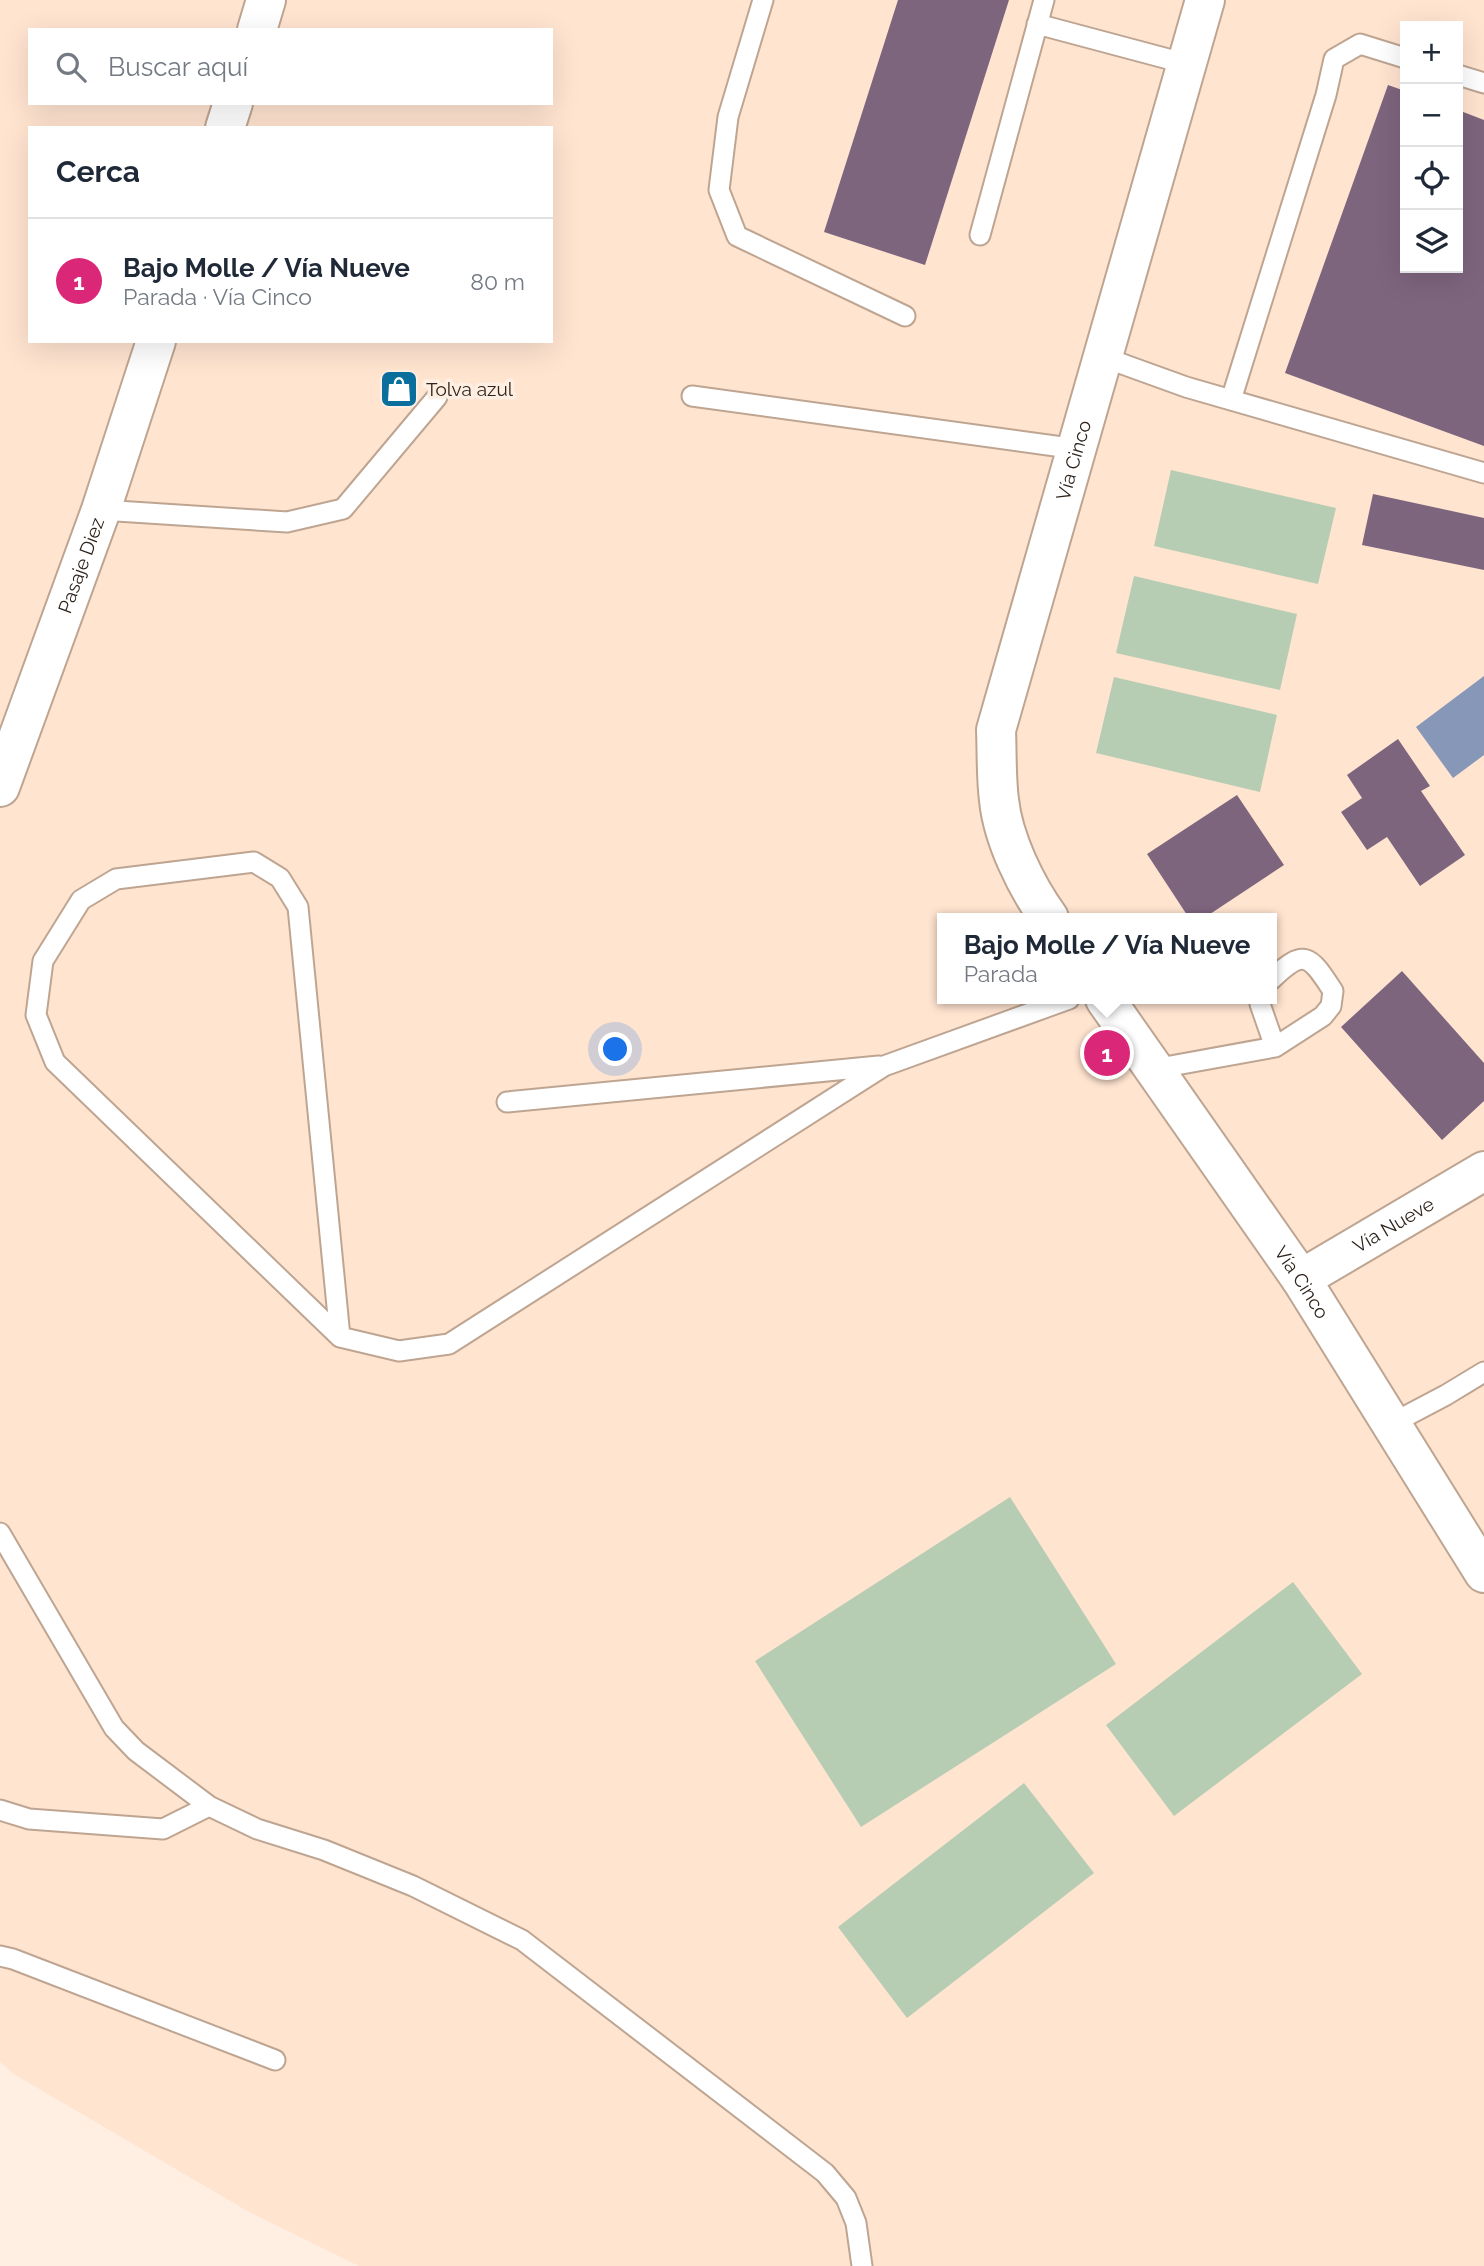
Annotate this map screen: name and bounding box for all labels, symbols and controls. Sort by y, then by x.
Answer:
map controls [1400,21,1463,273]
button: + [1400,21,1463,84]
search box [28,28,553,105]
icon: search [52,48,90,86]
text: Buscar aquí [108,52,248,82]
button: − [1400,84,1463,147]
button: locate [1400,147,1463,210]
text: Cerca [56,154,140,189]
button: layers [1400,210,1463,273]
text: Bajo Molle / Vía Nueve [123,253,410,283]
text: 1 [73,268,85,295]
text: 80 m [470,268,525,295]
text: Parada · Vía Cinco [123,283,312,310]
shop icon: Tolva azul [378,368,420,410]
place label: Tolva azul [426,378,514,400]
street label: Vía Cinco [1051,418,1095,503]
street label: Pasaje Diez [53,515,108,616]
popup [937,913,1277,1004]
text: Bajo Molle / Vía Nueve [964,930,1250,960]
text: Parada [964,960,1038,987]
pin: 1 [1084,1027,1130,1079]
your location [598,1032,632,1066]
street label: Vía Nueve [1349,1192,1438,1257]
street label: Vía Cinco [1270,1242,1334,1322]

